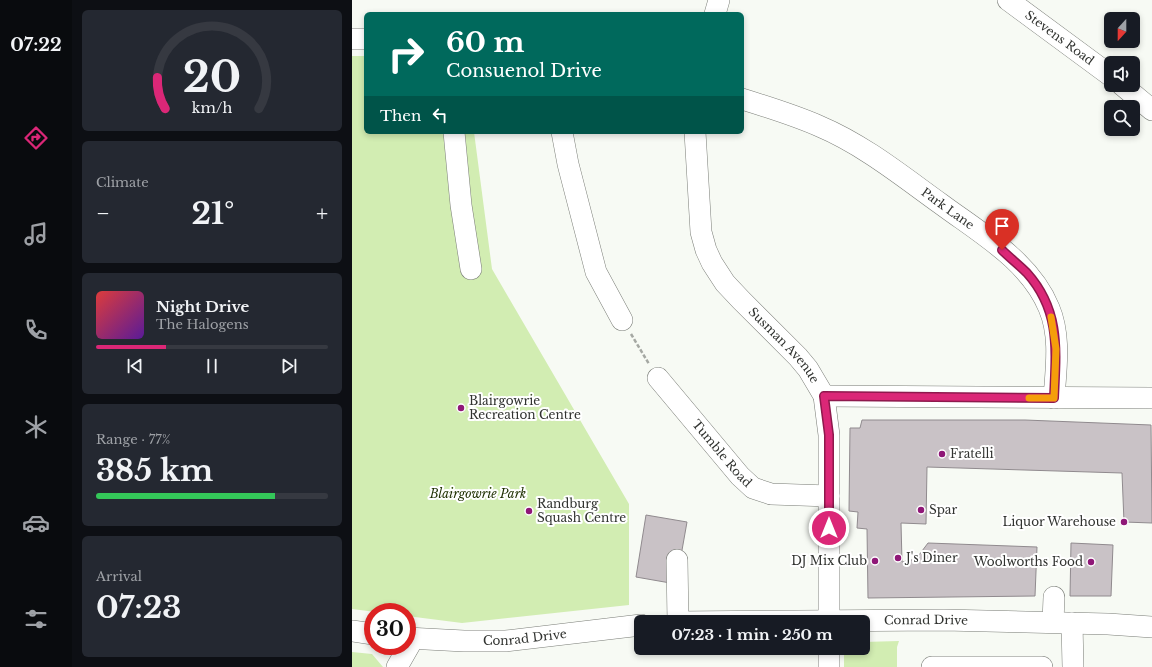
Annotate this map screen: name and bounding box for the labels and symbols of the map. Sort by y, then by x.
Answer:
street label: Stevens Road [1022,7,1097,68]
north arrow [1104,12,1140,48]
street label: Park Lane [919,184,978,232]
pin [985,209,1019,250]
street label: Susman Avenue [746,304,823,386]
place label: Blairgowrie Recreation Centre [469,393,581,422]
marker: Blairgowrie Recreation Centre [456,403,466,413]
street label: Tumble Road [689,417,755,490]
place label: Fratelli [950,446,994,461]
marker: Fratelli [937,449,947,459]
park label: Blairgowrie Park [429,486,526,501]
place label: Randburg Squash Centre [537,496,626,525]
place label: Spar [929,502,957,517]
marker: Spar [916,505,926,515]
marker: Randburg Squash Centre [524,506,534,516]
position arrow [808,507,850,549]
place label: Liquor Warehouse [1002,514,1116,529]
marker: Liquor Warehouse [1119,517,1129,527]
place label: J's Diner [904,550,958,565]
place label: DJ Mix Club [791,553,867,568]
marker: J's Diner [893,553,903,563]
place label: Woolworths Food [973,554,1083,569]
marker: DJ Mix Club [870,556,880,566]
marker: Woolworths Food [1086,557,1096,567]
speed limit sign: 30 [364,603,416,655]
street label: Conrad Drive [884,612,968,628]
street label: Conrad Drive [483,626,567,648]

